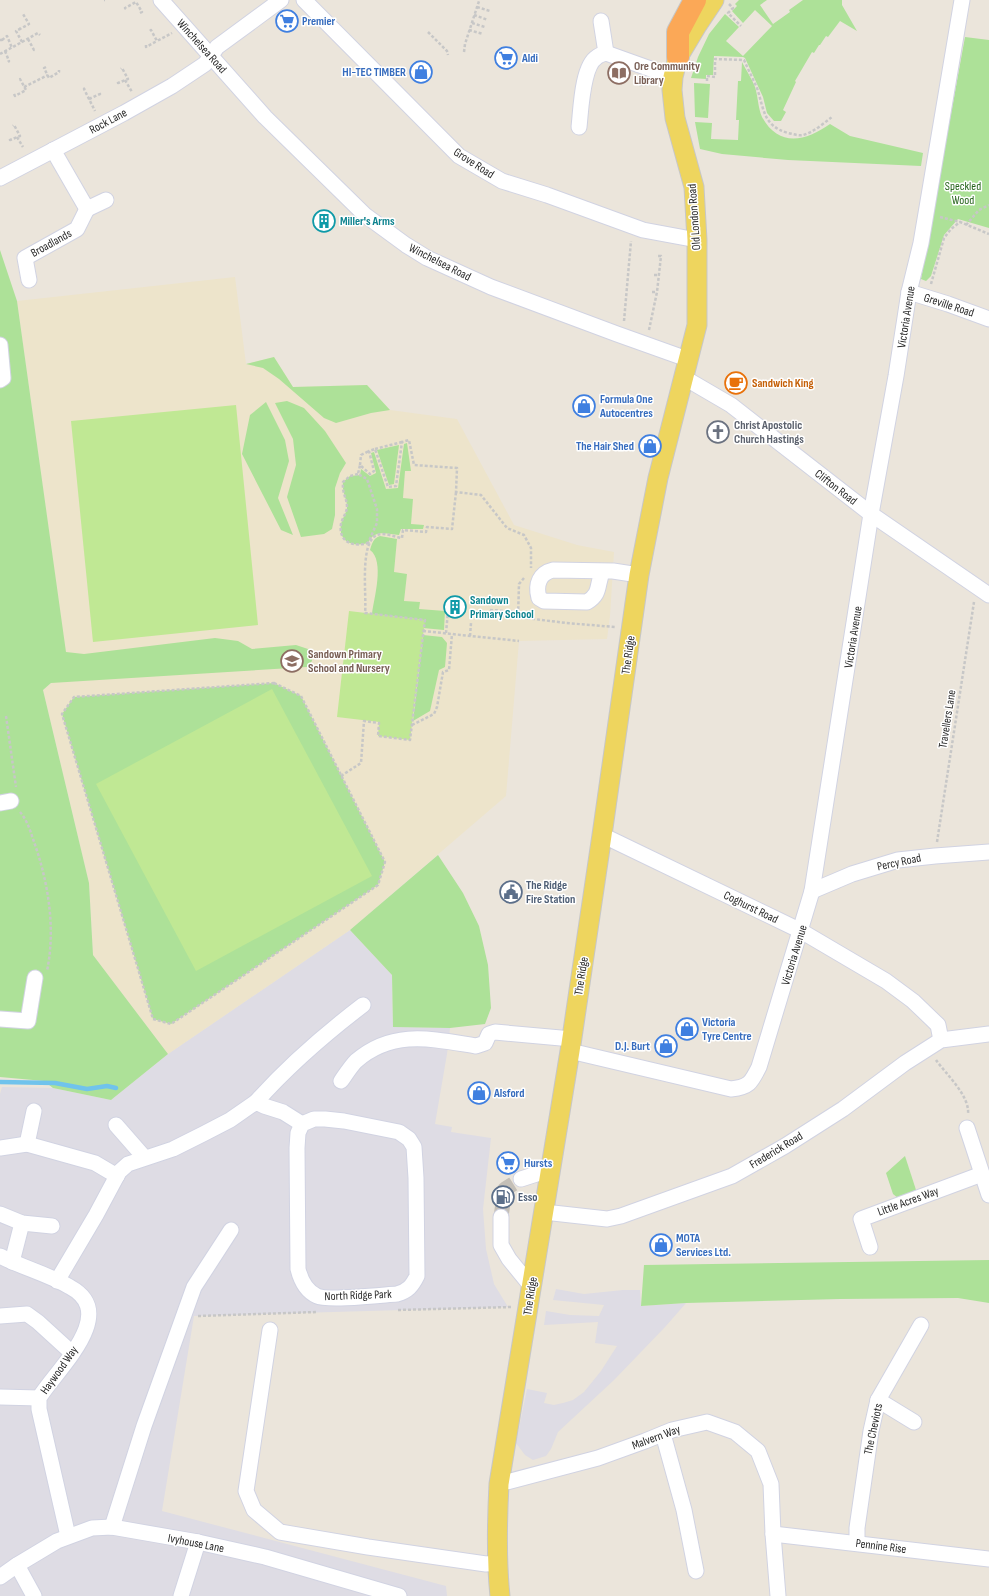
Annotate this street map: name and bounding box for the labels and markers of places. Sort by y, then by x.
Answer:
supermarket icon: Premier [274,8,300,34]
place label: Premier [302,14,336,29]
supermarket icon: Aldi [493,45,519,71]
place label: Aldi [521,51,538,66]
shop icon: HI-TEC TIMBER [408,59,434,85]
place label: Ore Community Library [634,59,700,88]
library icon: Ore Community Library [606,60,632,86]
place label: HI-TEC TIMBER [342,65,406,80]
building icon: Miller's Arms [311,208,337,234]
place label: Miller's Arms [340,214,395,229]
cafe icon: Sandwich King [723,370,749,396]
place label: Sandwich King [752,376,814,391]
place label: Formula One Autocentres [599,392,653,421]
shop icon: Formula One Autocentres [571,393,597,419]
place label: Christ Apostolic Church Hastings [734,418,804,447]
church icon: Christ Apostolic Church Hastings [705,419,731,445]
shop icon: The Hair Shed [637,433,663,459]
place label: The Hair Shed [576,439,634,454]
place label: Sandown Primary School [470,593,534,622]
building icon: Sandown Primary School [442,594,468,620]
place label: Sandown Primary School and Nursery [308,647,390,676]
school or university icon: Sandown Primary School and Nursery [279,648,305,674]
place label: The Ridge Fire Station [526,878,575,907]
public building icon: The Ridge Fire Station [498,879,524,905]
place label: Victoria Tyre Centre [702,1015,752,1044]
shop icon: Victoria Tyre Centre [674,1016,700,1042]
shop icon: D.J. Burt [653,1033,679,1059]
place label: D.J. Burt [615,1039,650,1054]
shop icon: Alsford [466,1080,492,1106]
place label: Alsford [493,1086,524,1101]
supermarket icon: Hursts [495,1150,521,1176]
place label: Hursts [524,1156,553,1171]
fuel station icon: Esso [490,1184,516,1210]
place label: Esso [518,1190,538,1205]
place label: MOTA Services Ltd. [676,1231,731,1260]
shop icon: MOTA Services Ltd. [648,1232,674,1258]

